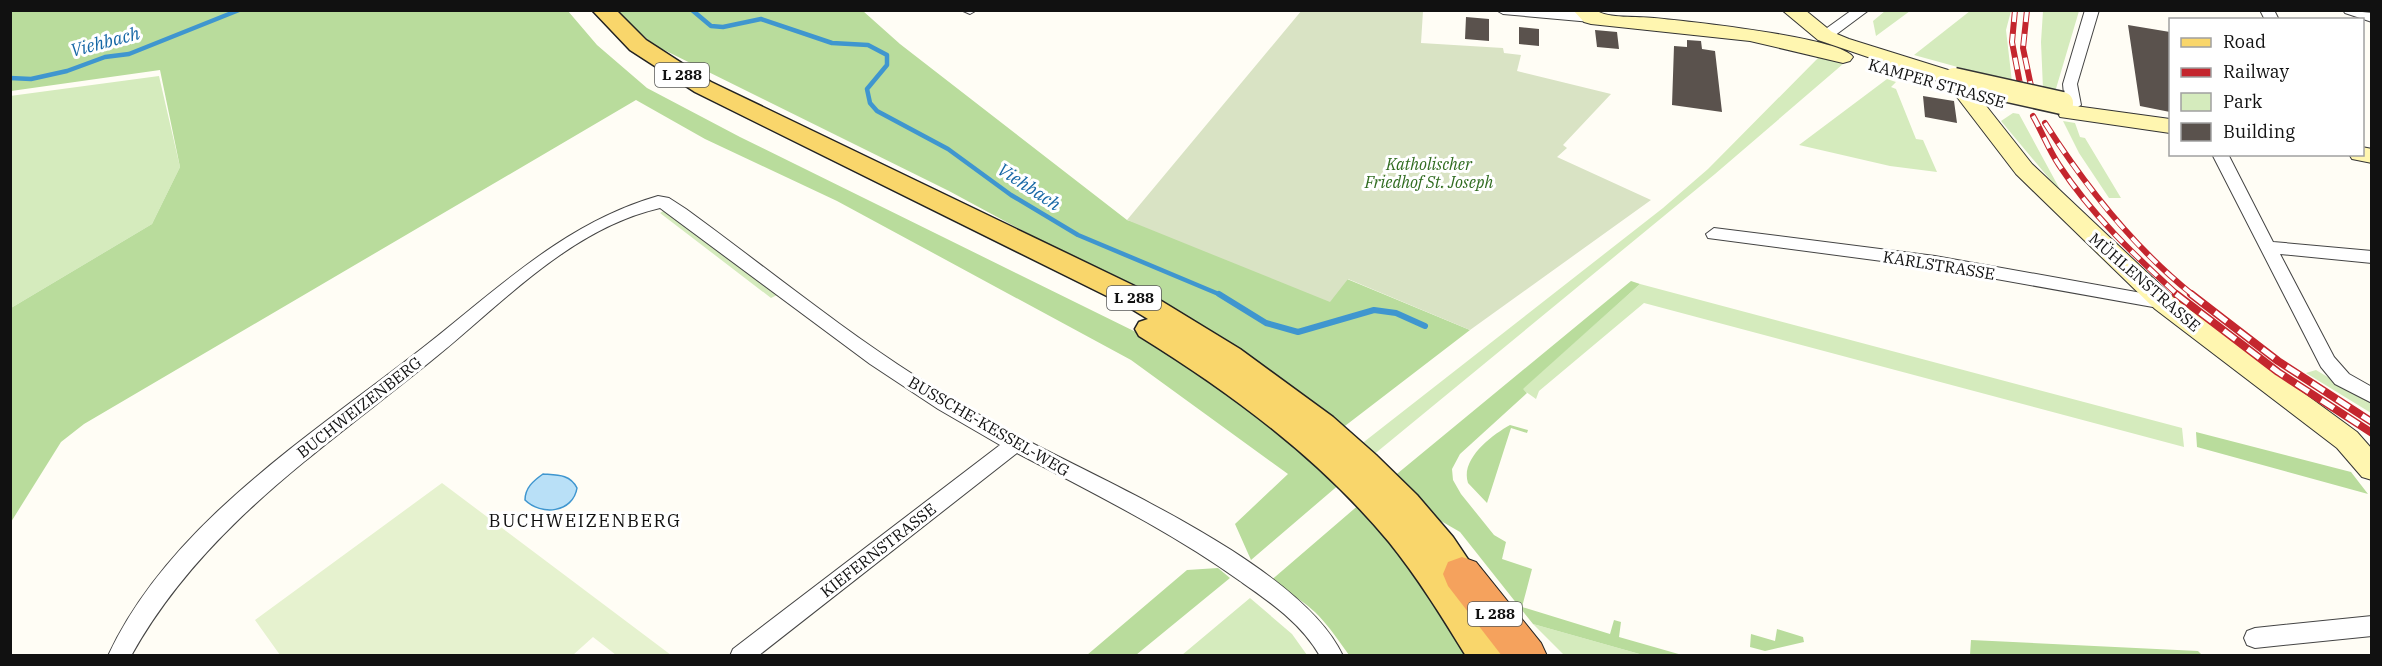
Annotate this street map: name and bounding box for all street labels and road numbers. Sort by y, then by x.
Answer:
street label: KAMPER STRASSE [1866,54,2008,112]
road number: L 288 [655,63,709,87]
street label: MÜHLENSTRASSE [2085,228,2205,336]
street label: KARLSTRASSE [1882,246,1996,284]
road number: L 288 [1107,286,1161,310]
street label: BUCHWEIZENBERG [293,352,425,462]
street label: BUSSCHE-KESSEL-WEG [905,372,1073,480]
street label: KIEFERNSTRASSE [816,499,940,601]
road number: L 288 [1468,602,1522,626]

